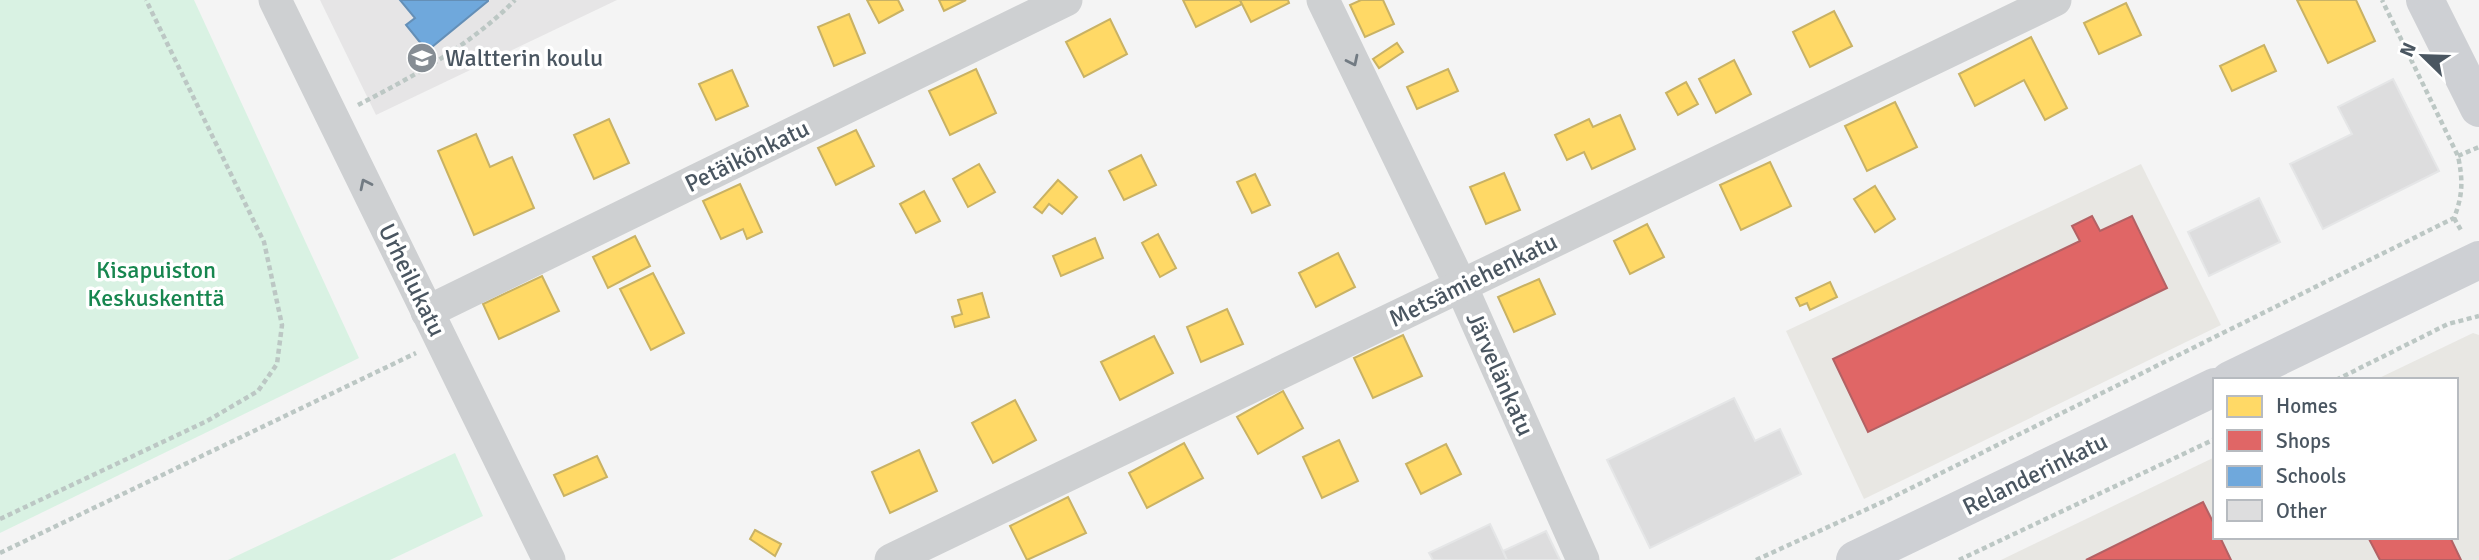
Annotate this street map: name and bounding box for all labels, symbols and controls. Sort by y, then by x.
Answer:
north arrow [2388,21,2458,91]
text: N [2395,39,2422,61]
school or university icon: Waltterin koulu [405,41,439,75]
place label: Waltterin koulu [445,43,603,73]
one-way arrow [1345,54,1359,66]
street label: Petäikönkatu [680,113,814,199]
one-way arrow [359,179,373,191]
street label: Urheilukatu [372,219,452,341]
street label: Metsämiehenkatu [1384,226,1562,334]
park label: Kisapuiston Keskuskenttä [87,255,225,313]
street label: Järvelänkatu [1459,307,1541,441]
legend [2213,378,2458,539]
text: Homes [2276,393,2338,419]
street label: Relanderinkatu [1958,426,2112,522]
text: Shops [2276,428,2330,454]
text: Schools [2276,463,2346,489]
text: Other [2276,498,2327,524]

